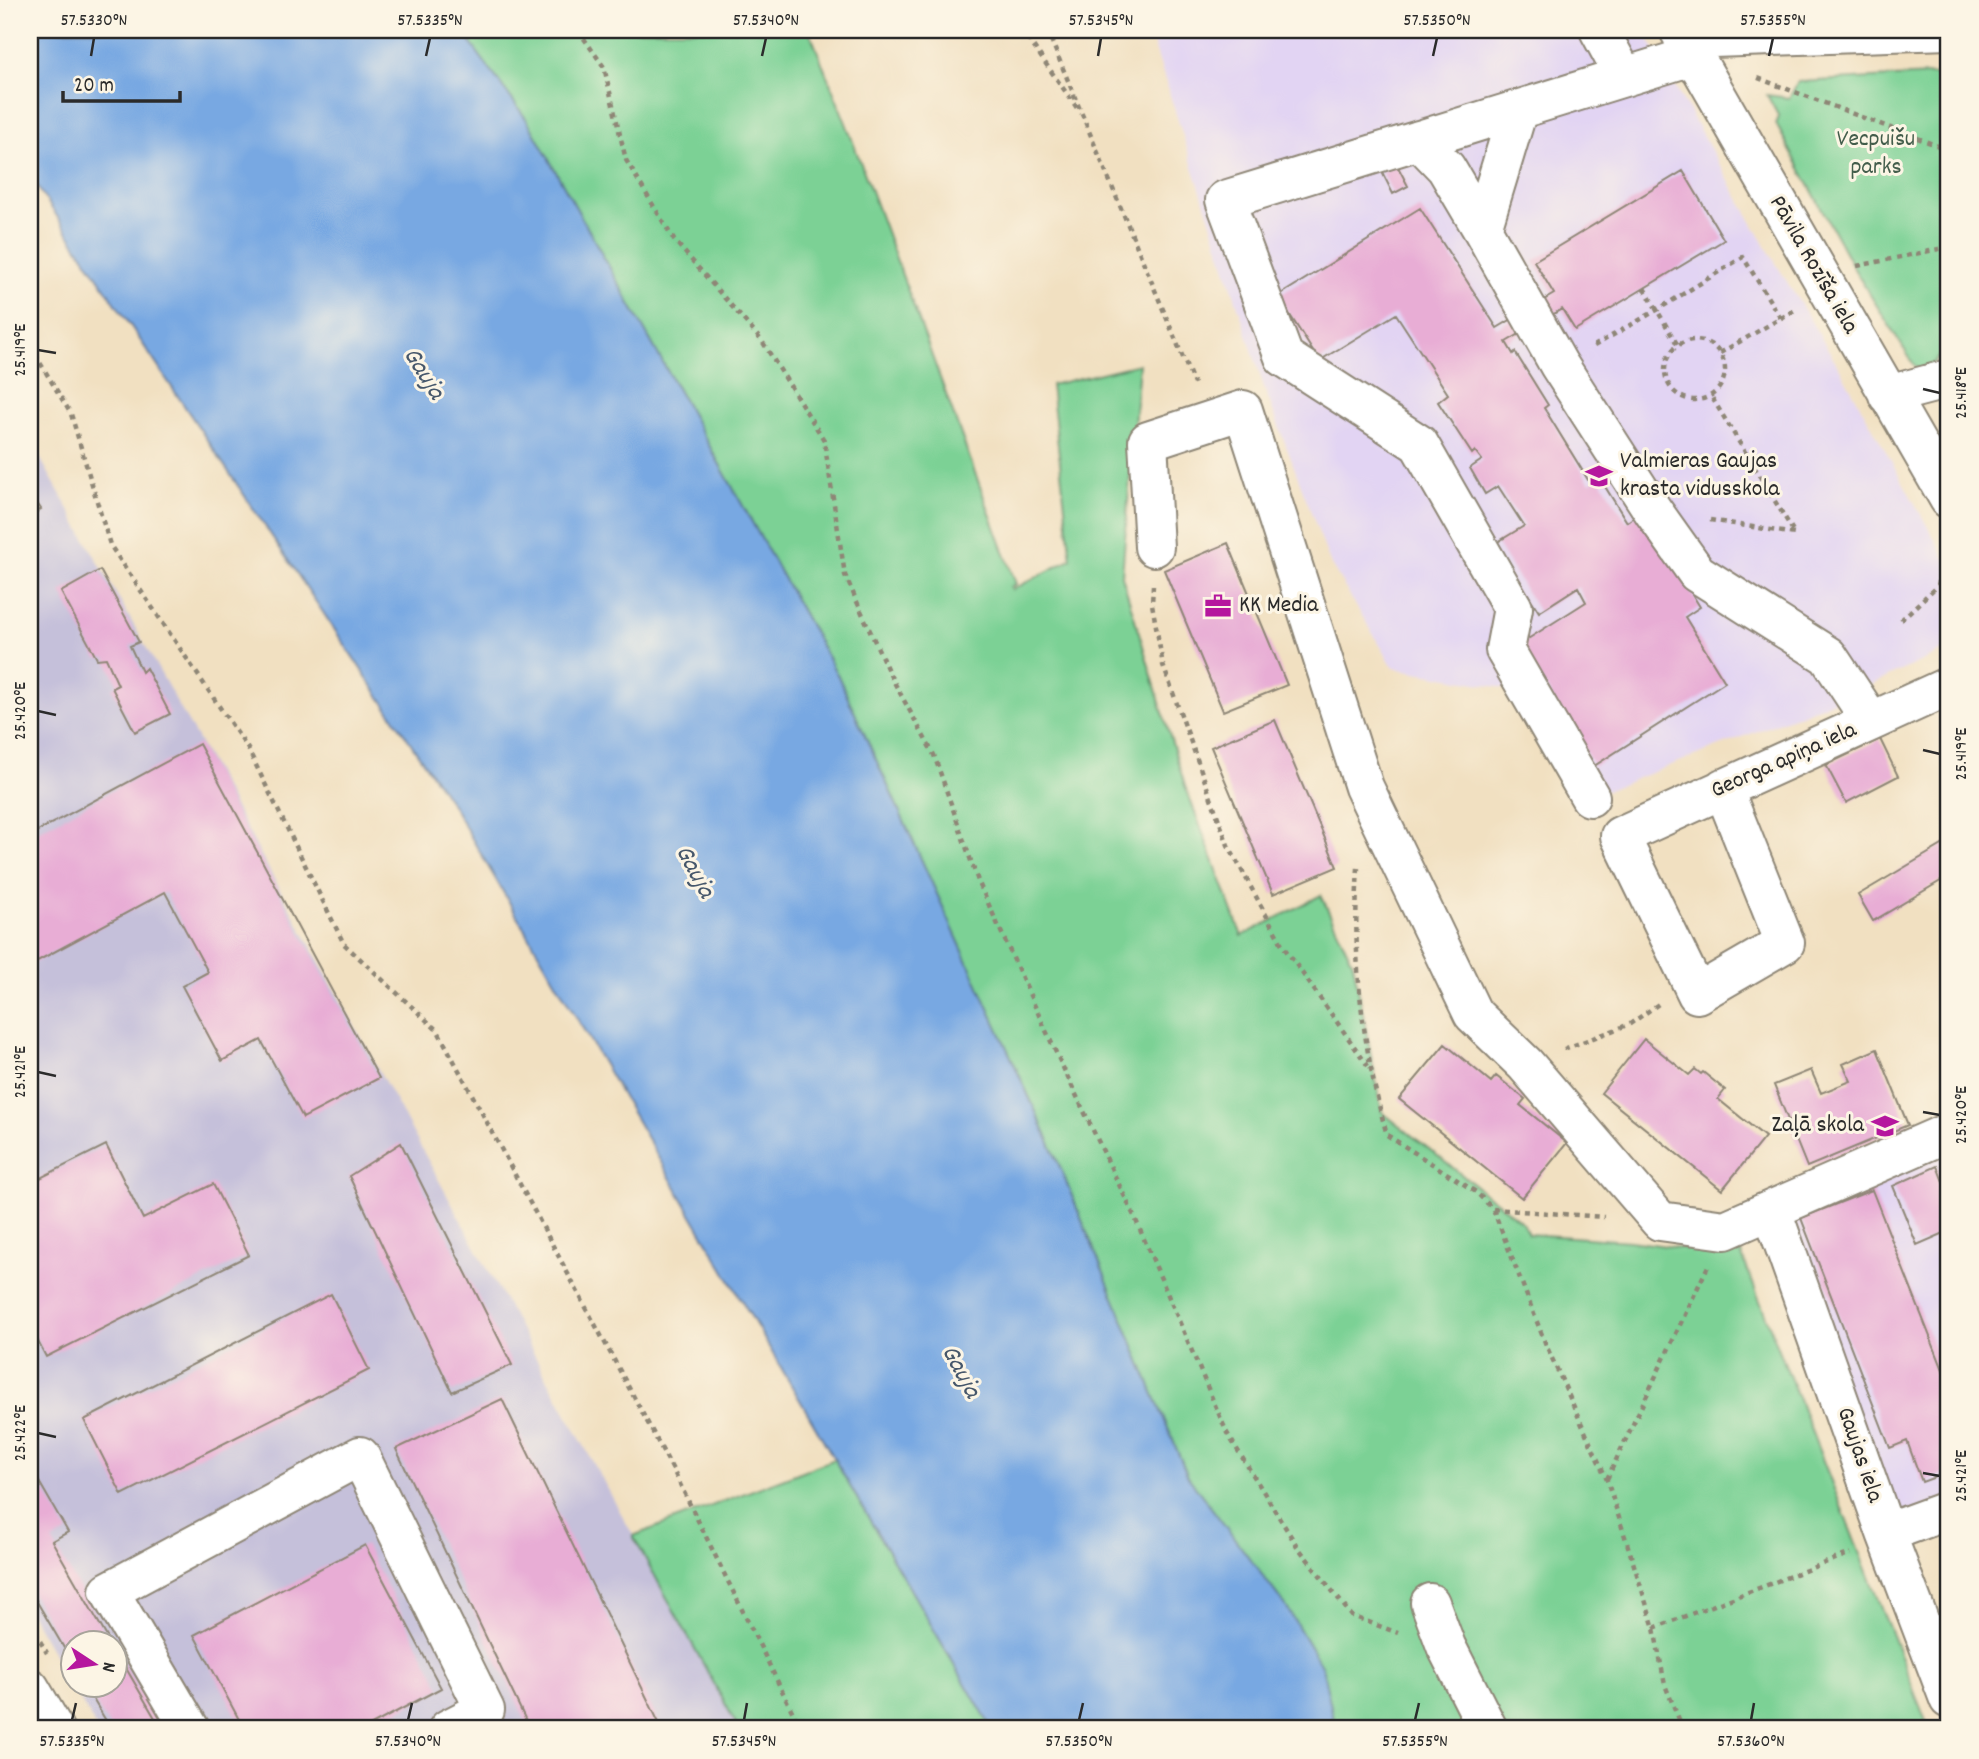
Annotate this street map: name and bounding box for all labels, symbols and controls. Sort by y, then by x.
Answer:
text: 57.5330°N [60,9,128,34]
text: 57.5335°N [397,9,463,34]
text: 57.5340°N [733,9,799,34]
text: 57.5345°N [1068,9,1134,34]
text: 57.5350°N [1403,9,1471,34]
text: 57.5355°N [1740,9,1806,34]
scale bar [63,60,180,104]
text: 20 m [74,72,114,102]
park label: Vecpuišu parks [1837,123,1915,185]
street label: Pāvila Rozīša iela [1760,190,1867,341]
text: 25.419°E [9,324,34,376]
water label: Gauja [393,341,454,409]
text: 25.418°E [1950,367,1975,419]
place label: Valmieras Gaujas krasta vidusskola [1620,445,1780,507]
school or university icon: Valmieras Gaujas krasta vidusskola [1584,461,1614,491]
place label: KK Media [1239,589,1319,623]
office icon: KK Media [1203,591,1233,621]
text: 25.420°E [9,682,34,740]
street label: Georga apiņa iela [1706,713,1863,808]
text: 25.419°E [1950,728,1975,780]
water label: Gauja [665,839,724,907]
text: 25.421°E [9,1046,34,1098]
text: 25.420°E [1950,1086,1975,1144]
place label: Zaļā skola [1771,1109,1865,1143]
school or university icon: Zaļā skola [1870,1111,1900,1141]
water label: Gauja [931,1339,990,1407]
street label: Gaujas iela [1827,1403,1891,1508]
text: 25.422°E [9,1405,34,1461]
text: 25.421°E [1950,1450,1975,1502]
north arrow [60,1630,130,1700]
text: N [93,1659,121,1674]
text: 57.5335°N [39,1730,105,1755]
text: 57.5340°N [375,1730,441,1755]
text: 57.5345°N [711,1730,777,1755]
text: 57.5350°N [1045,1730,1113,1755]
text: 57.5355°N [1382,1730,1448,1755]
text: 57.5360°N [1717,1730,1785,1755]

